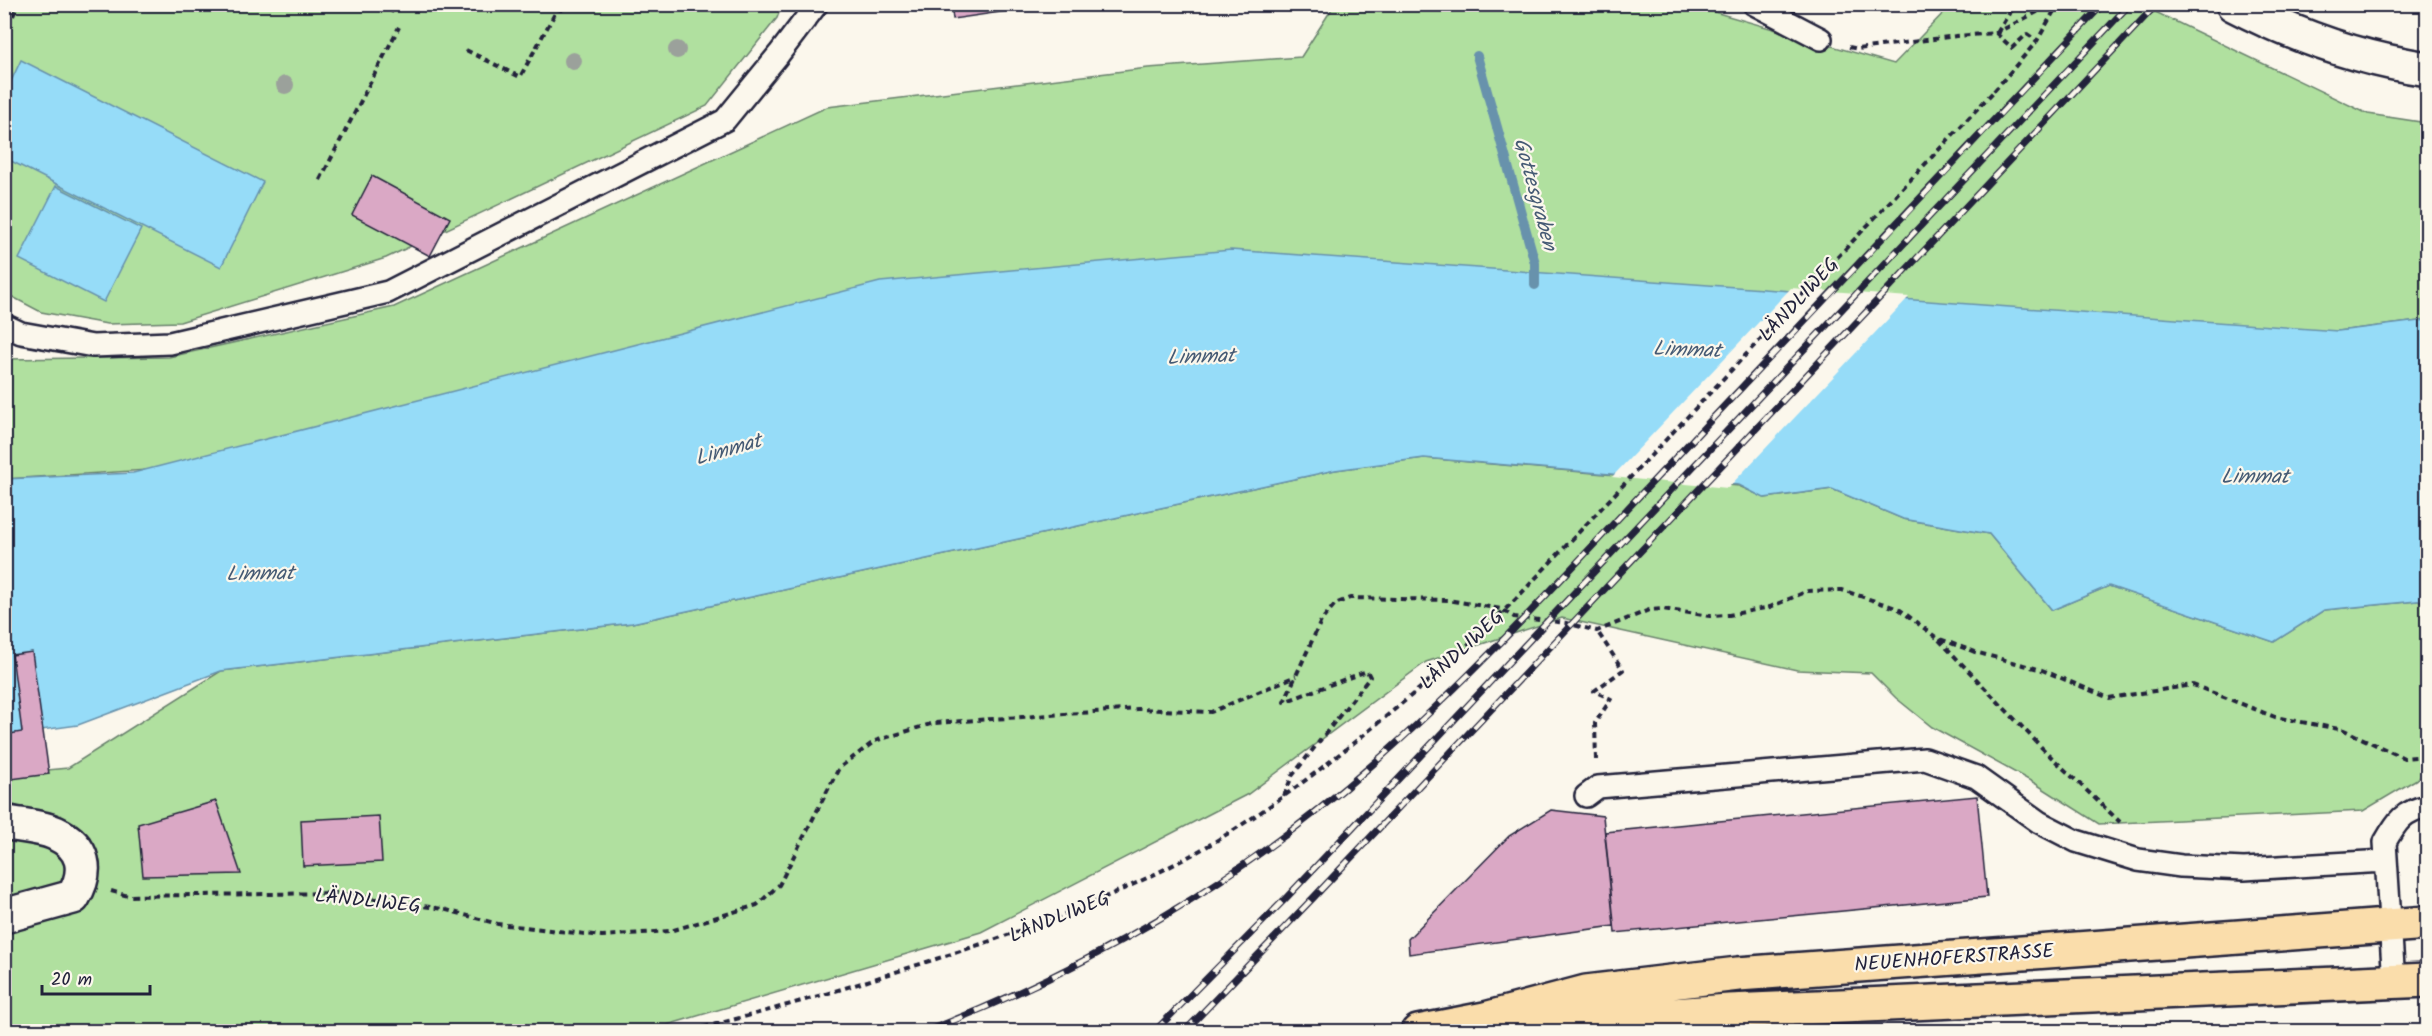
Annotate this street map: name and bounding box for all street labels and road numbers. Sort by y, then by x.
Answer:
street label: LÄNDLIWEG [1752,251,1847,350]
street label: LÄNDLIWEG [1413,603,1512,698]
street label: LÄNDLIWEG [313,881,422,923]
street label: LÄNDLIWEG [1005,883,1115,953]
street label: NEUENHOFERSTRASSE [1853,936,2056,982]

